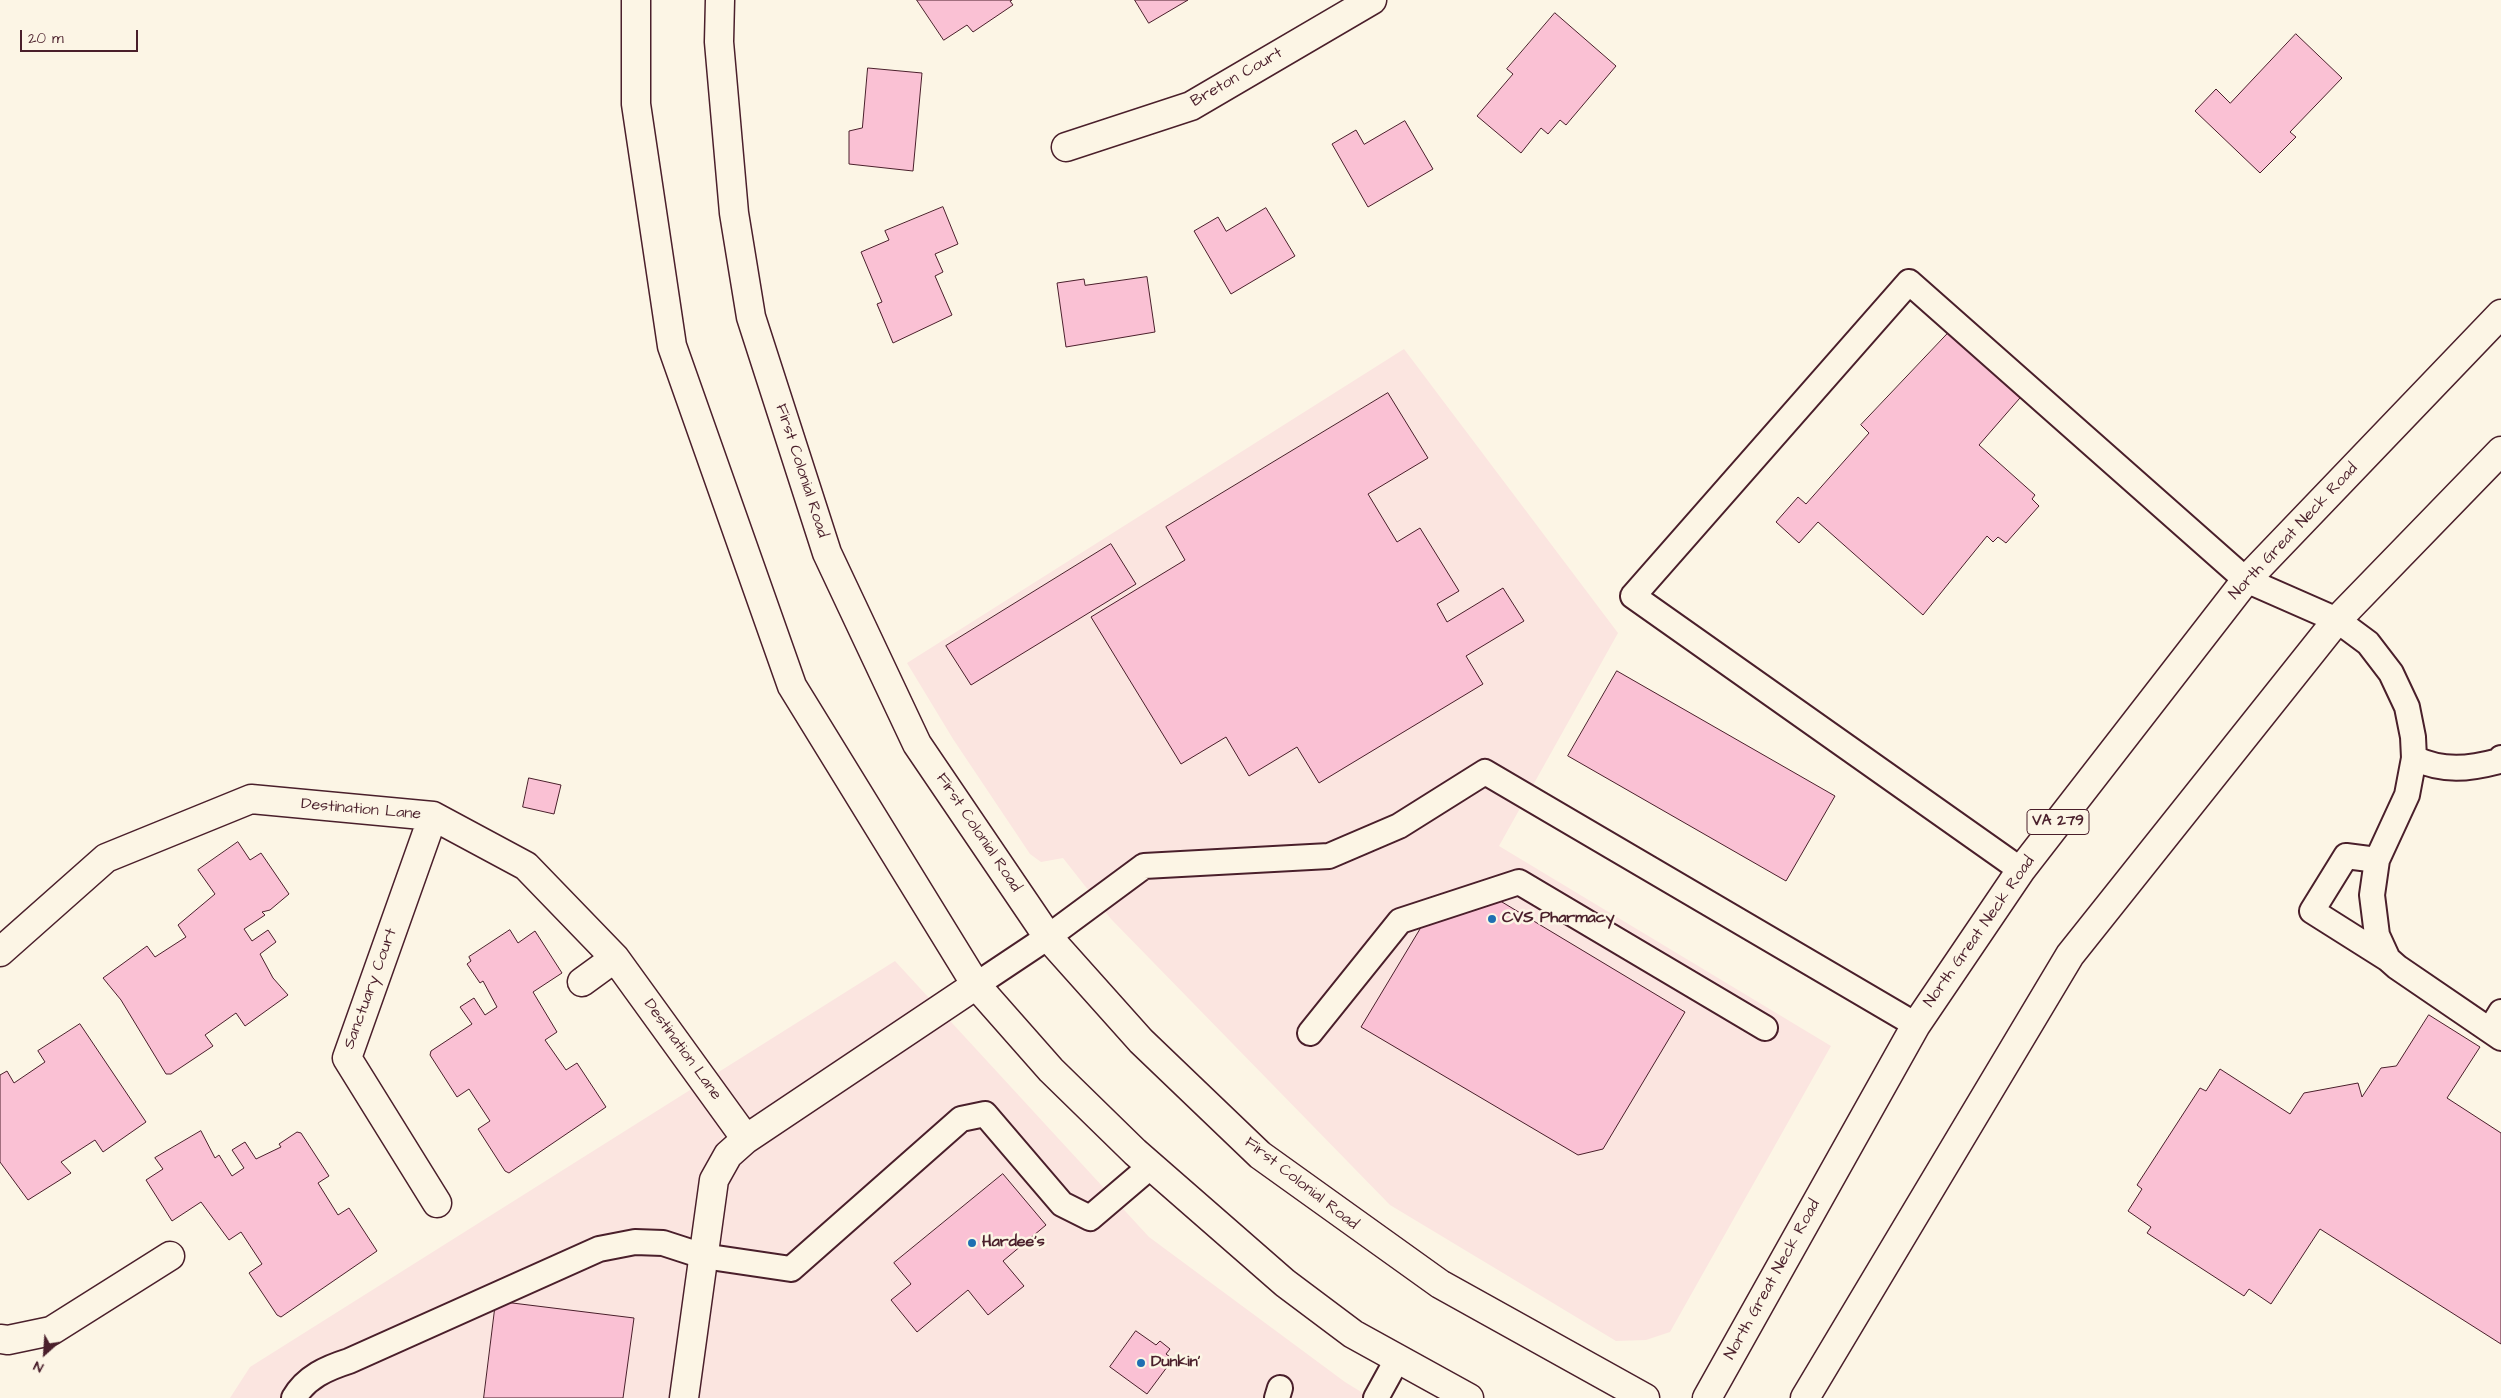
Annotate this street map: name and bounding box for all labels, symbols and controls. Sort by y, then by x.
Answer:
scale bar [22,20,140,52]
text: 20 m [28,28,64,49]
street label: Breton Court [1188,44,1286,112]
street label: First Colonial Road [770,402,832,540]
street label: North Great Neck Road [2226,460,2362,604]
street label: First Colonial Road [931,770,1025,896]
street label: Destination Lane [300,795,422,825]
road number: VA 279 [2027,810,2089,834]
street label: North Great Neck Road [1921,853,2039,1011]
place label: CVS Pharmacy [1502,909,1615,929]
marker: CVS Pharmacy [1486,913,1498,925]
street label: Sanctuary Court [340,926,402,1052]
street label: Destination Lane [639,996,725,1104]
street label: First Colonial Road [1240,1134,1362,1234]
street label: North Great Neck Road [1721,1197,1825,1363]
place label: Hardee's [982,1233,1045,1253]
marker: Hardee's [966,1237,978,1249]
north arrow [20,1328,70,1378]
place label: Dunkin' [1151,1353,1200,1373]
text: N [30,1356,47,1377]
marker: Dunkin' [1135,1357,1147,1369]

